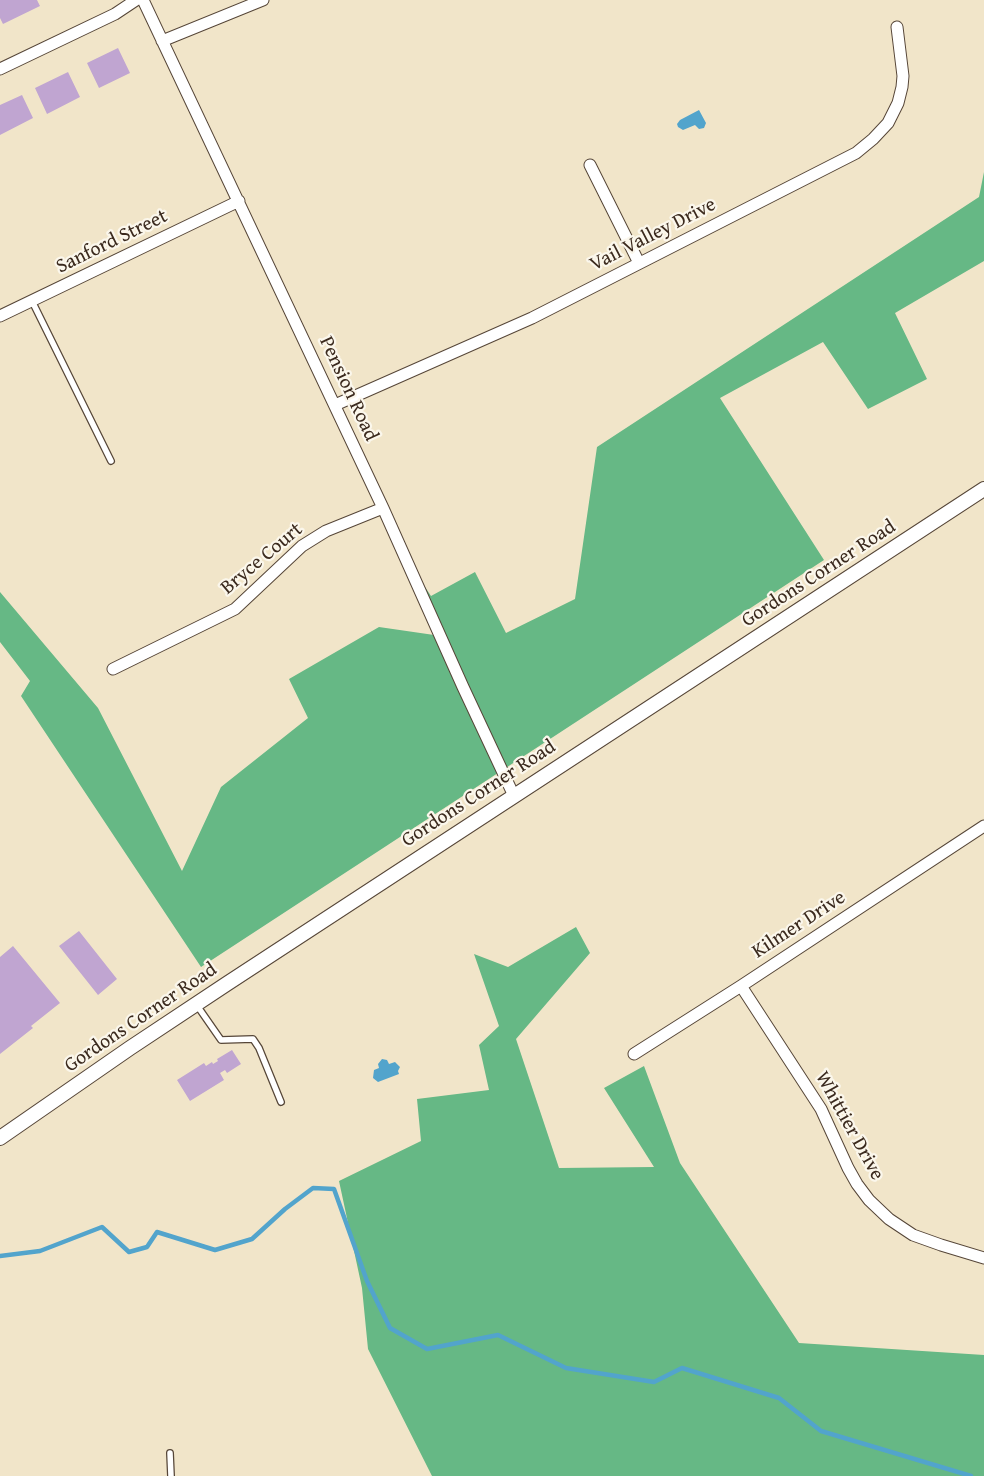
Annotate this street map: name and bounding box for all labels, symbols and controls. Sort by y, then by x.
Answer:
street label: Vail Valley Drive [586,193,720,277]
street label: Sanford Street [52,205,172,279]
street label: Pension Road [313,333,383,445]
street label: Gordons Corner Road [737,515,901,633]
street label: Bryce Court [216,518,308,600]
street label: Gordons Corner Road [397,735,561,853]
street label: Kilmer Drive [748,886,850,964]
street label: Gordons Corner Road [60,958,222,1078]
street label: Whittier Drive [809,1067,889,1185]

